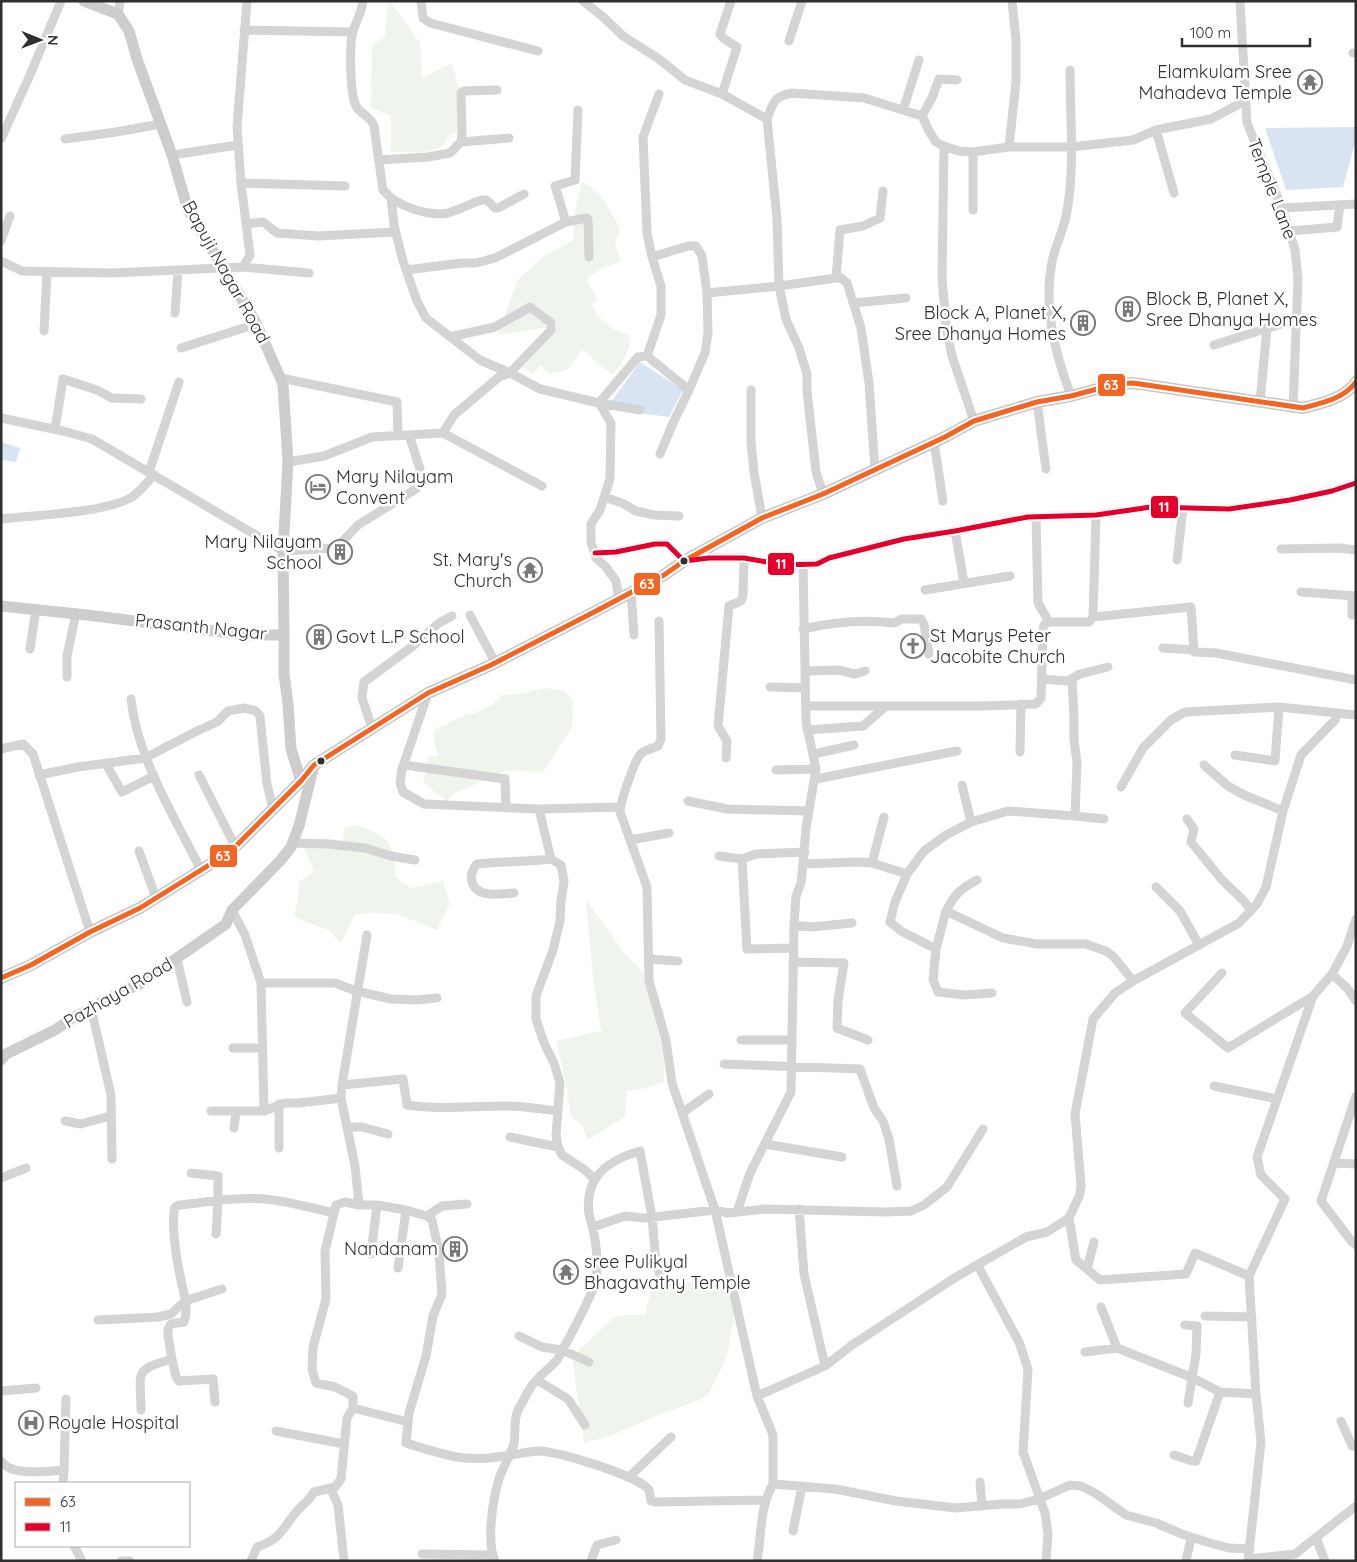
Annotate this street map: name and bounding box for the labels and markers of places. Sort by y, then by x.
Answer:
place label: Elamkulam Sree Mahadeva Temple [1138,60,1292,104]
temple icon: Elamkulam Sree Mahadeva Temple [1297,69,1323,95]
place label: Block B, Planet X, Sree Dhanya Homes [1146,287,1317,331]
building icon: Block B, Planet X, Sree Dhanya Homes [1115,296,1141,322]
place label: Block A, Planet X, Sree Dhanya Homes [895,301,1066,345]
building icon: Block A, Planet X, Sree Dhanya Homes [1070,310,1096,336]
place label: Mary Nilayam Convent [336,465,453,509]
hotel icon: Mary Nilayam Convent [305,474,331,500]
place label: Mary Nilayam School [205,530,322,574]
building icon: Mary Nilayam School [327,539,353,565]
place label: St. Mary's Church [433,548,512,592]
unlabelled marker [679,556,689,566]
temple icon: St. Mary's Church [517,557,543,583]
building icon: Govt L.P School [306,624,332,650]
place label: St Marys Peter Jacobite Church [930,624,1066,668]
place label: Govt L.P School [336,625,465,648]
church icon: St Marys Peter Jacobite Church [900,633,926,659]
unlabelled marker [316,756,326,766]
building icon: Nandanam [442,1236,468,1262]
place label: Nandanam [344,1237,438,1260]
place label: sree Pulikyal Bhagavathy Temple [584,1250,751,1294]
temple icon: sree Pulikyal Bhagavathy Temple [553,1259,579,1285]
hospital icon: Royale Hospital [18,1410,44,1436]
place label: Royale Hospital [48,1411,179,1434]

